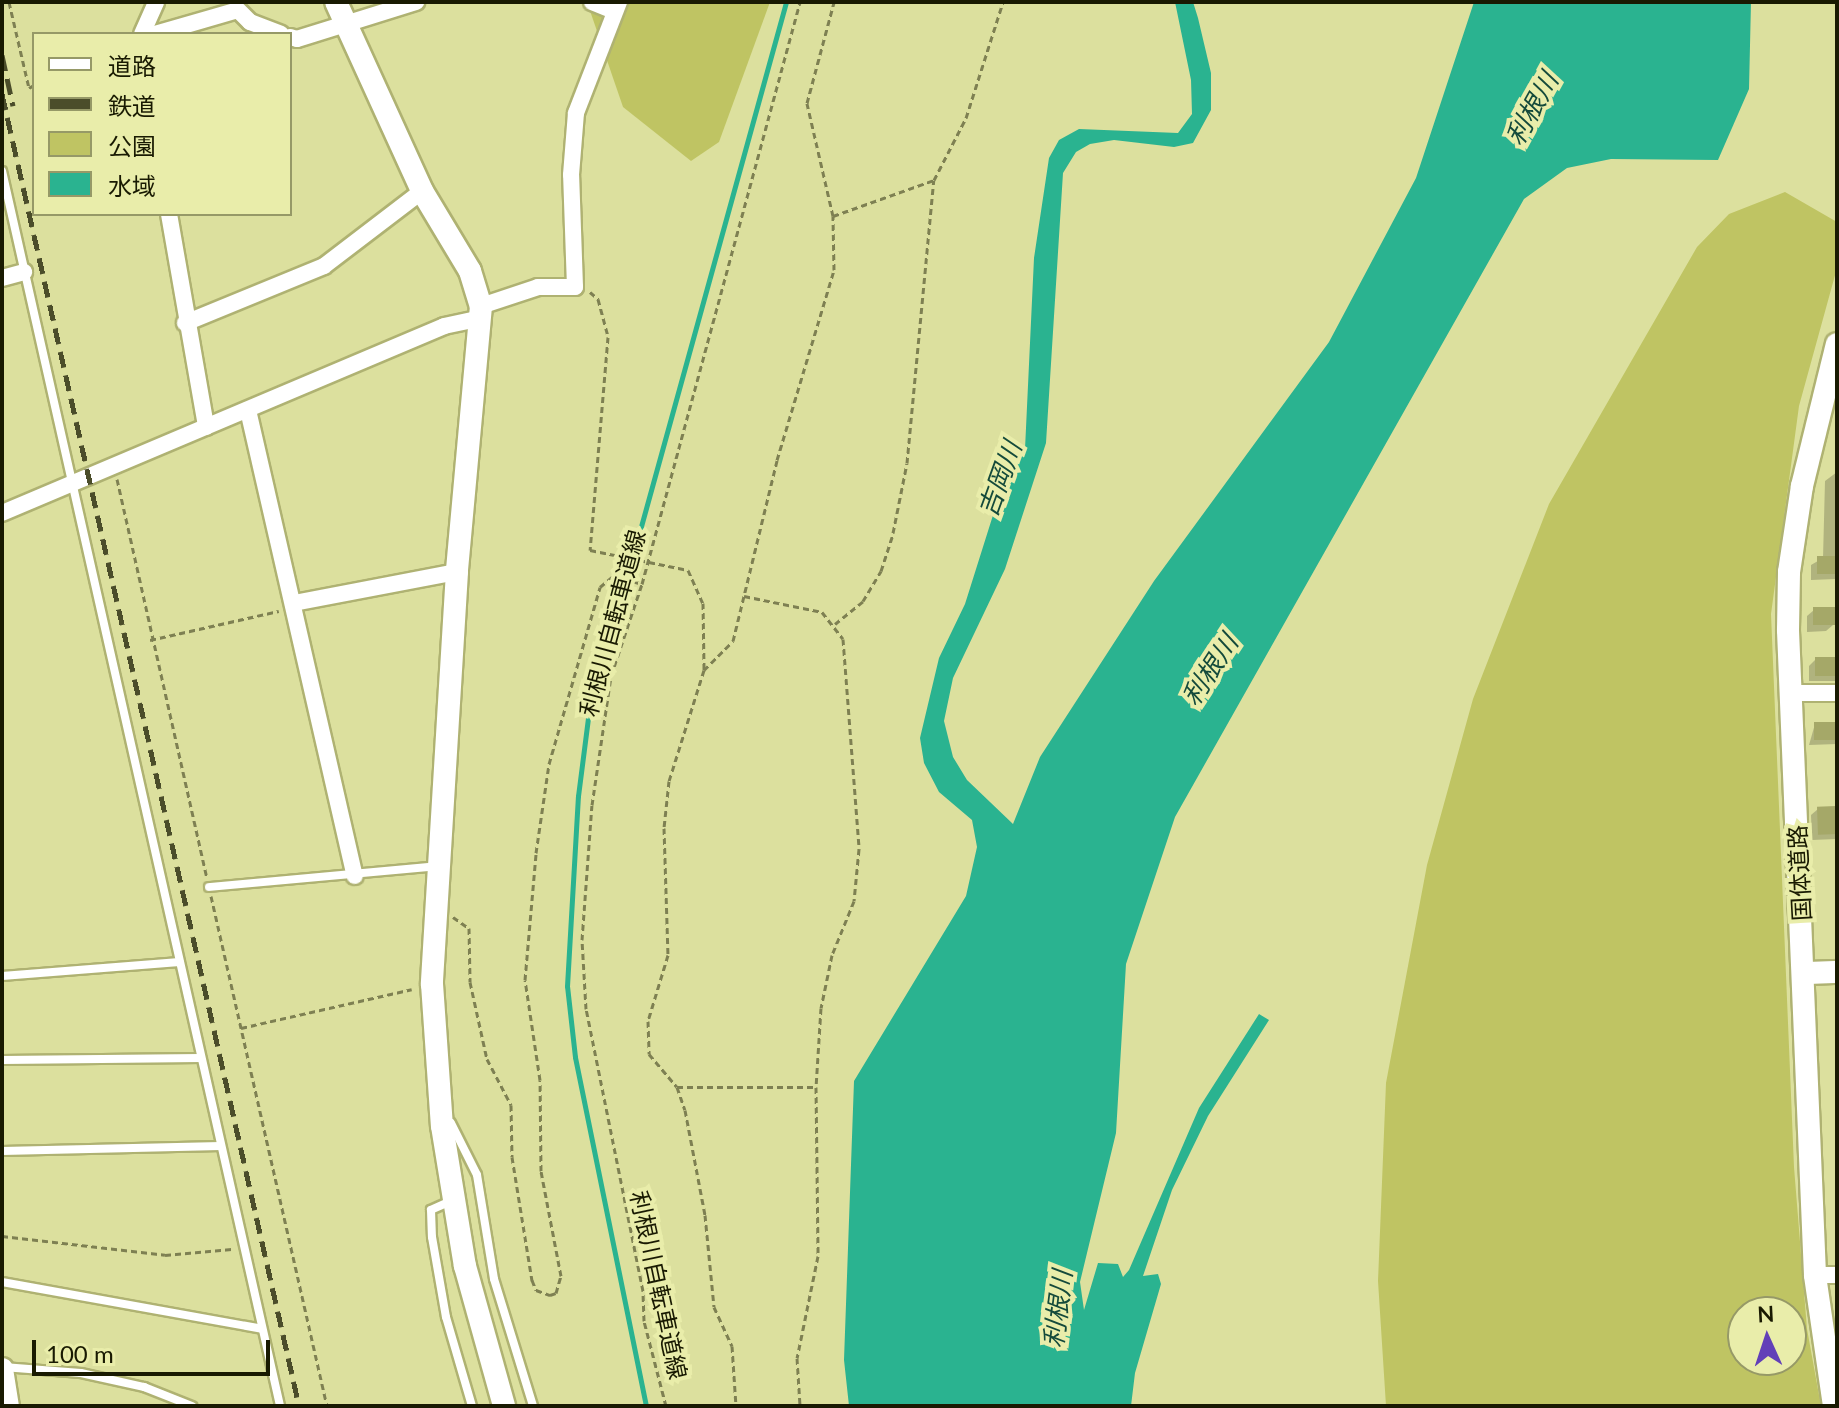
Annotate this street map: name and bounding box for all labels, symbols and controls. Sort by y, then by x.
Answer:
legend [32,32,292,216]
text: 道路 [108,51,156,80]
water label: 利根川 [1499,67,1565,151]
text: 鉄道 [108,91,156,120]
text: 公園 [108,131,156,160]
text: 水域 [108,171,156,200]
water label: 吉岡川 [972,437,1028,521]
street label: 利根川自転車道線 [573,527,651,719]
water label: 利根川 [1176,629,1244,711]
street label: 国体道路 [1782,824,1816,922]
street label: 利根川自転車道線 [625,1188,693,1382]
water label: 利根川 [1038,1268,1078,1350]
north arrow [1727,1296,1807,1376]
text: N [1757,1300,1775,1327]
scale bar [36,1324,274,1374]
text: 100 m [46,1339,114,1368]

